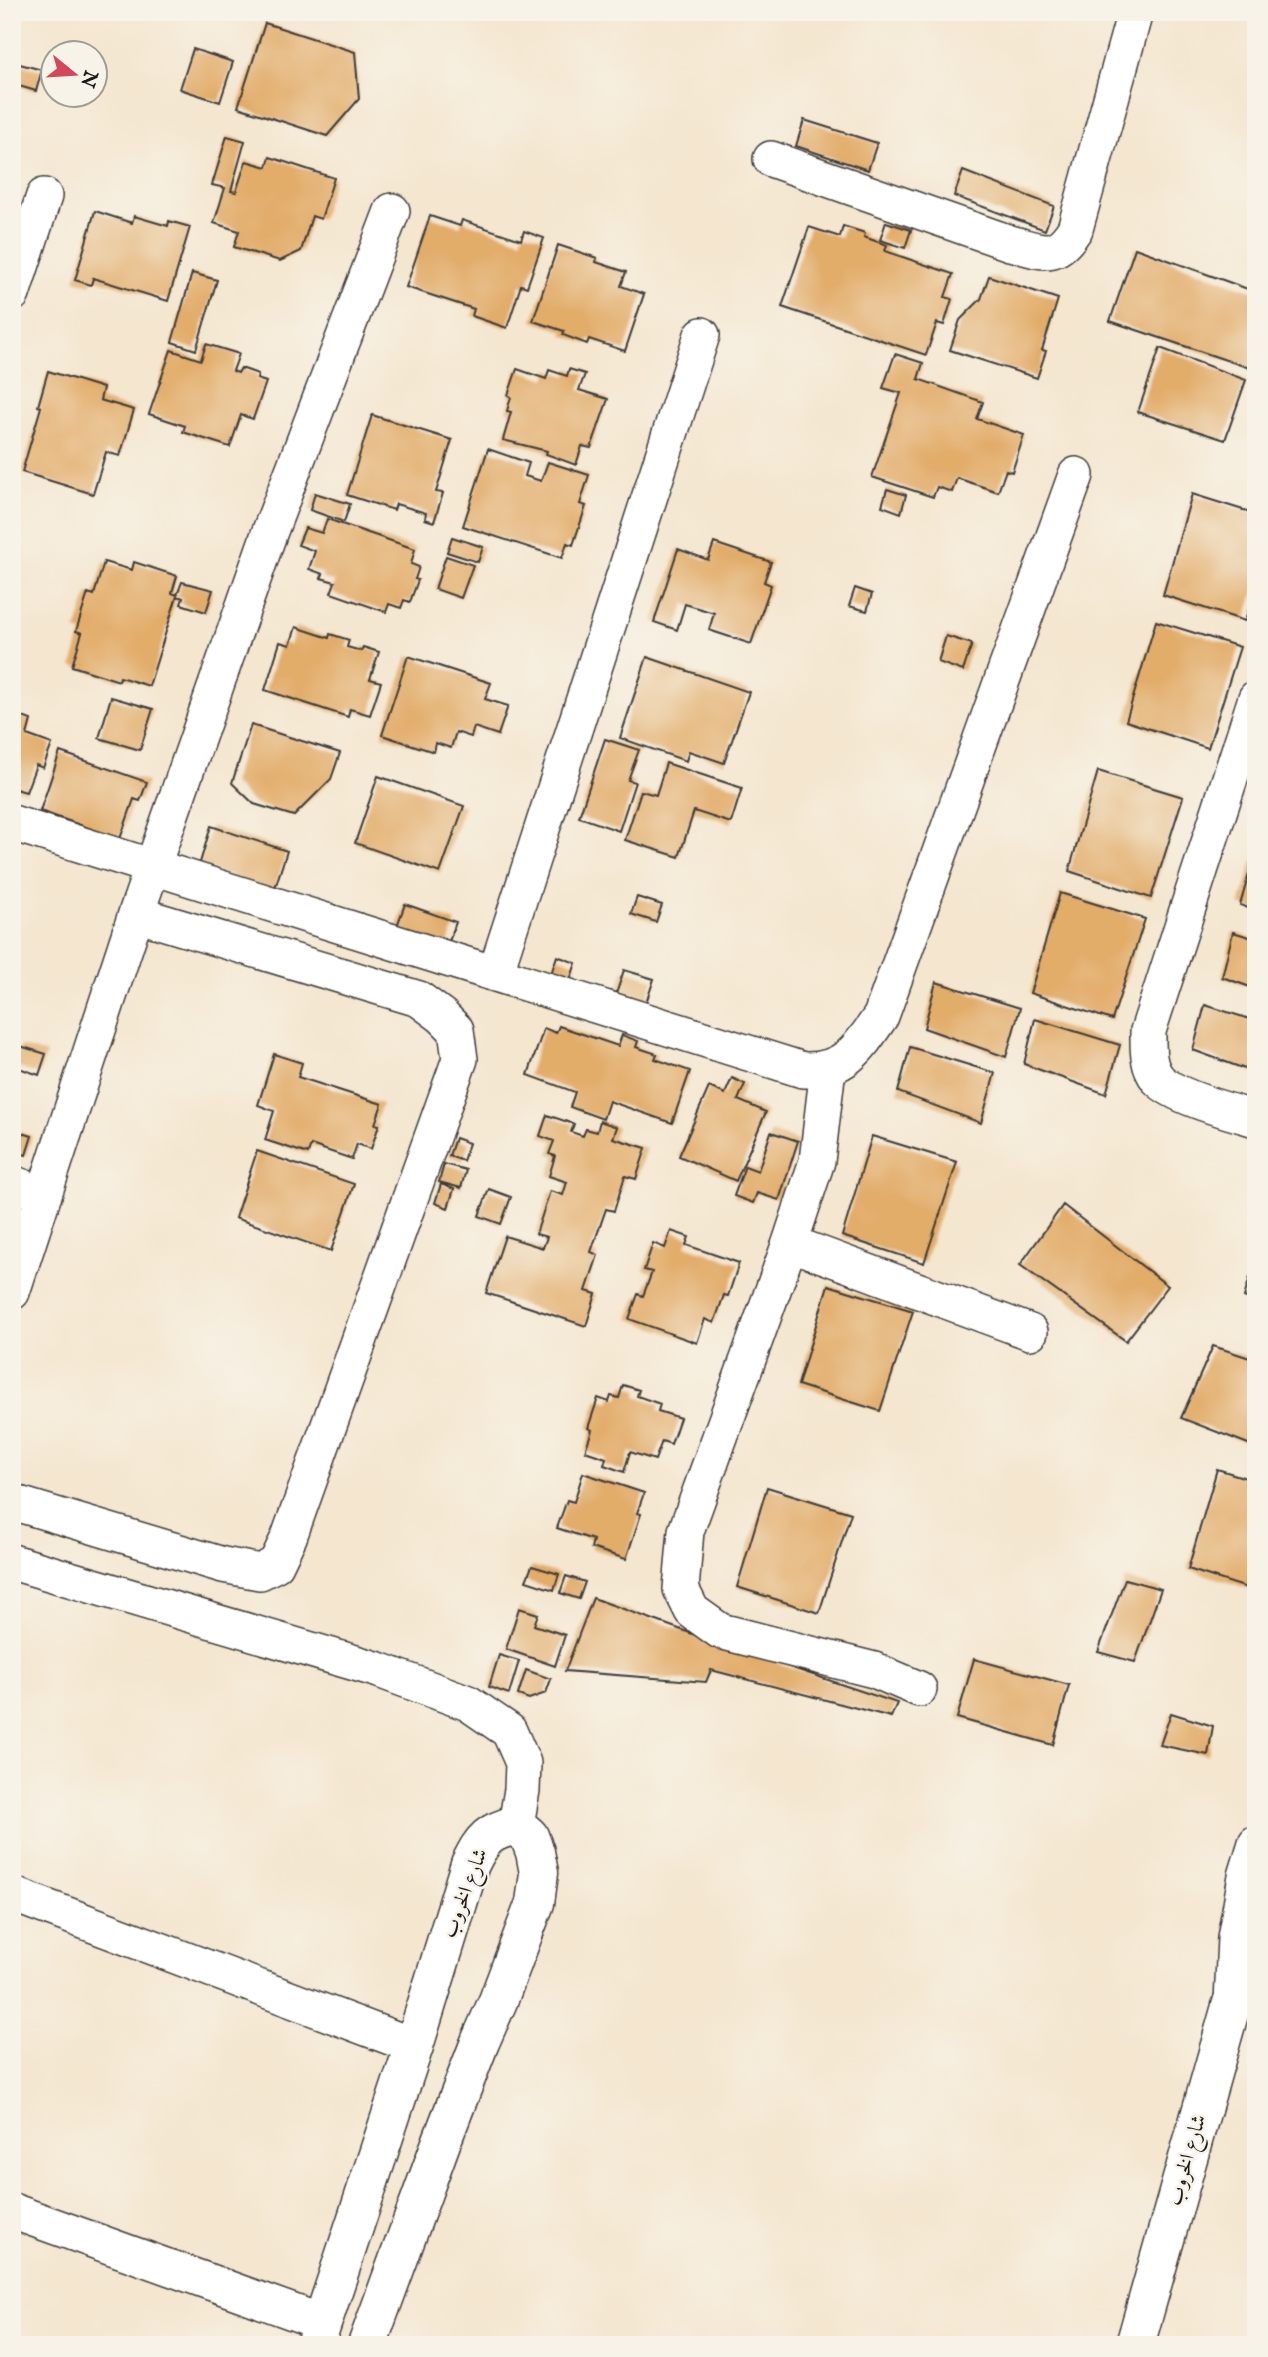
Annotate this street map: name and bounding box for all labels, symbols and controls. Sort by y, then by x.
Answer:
north arrow [38,38,108,108]
text: N [74,66,103,91]
street label: شارع الخروب [436,1845,498,1943]
street label: شارع الخروب [1162,2112,1216,2210]

